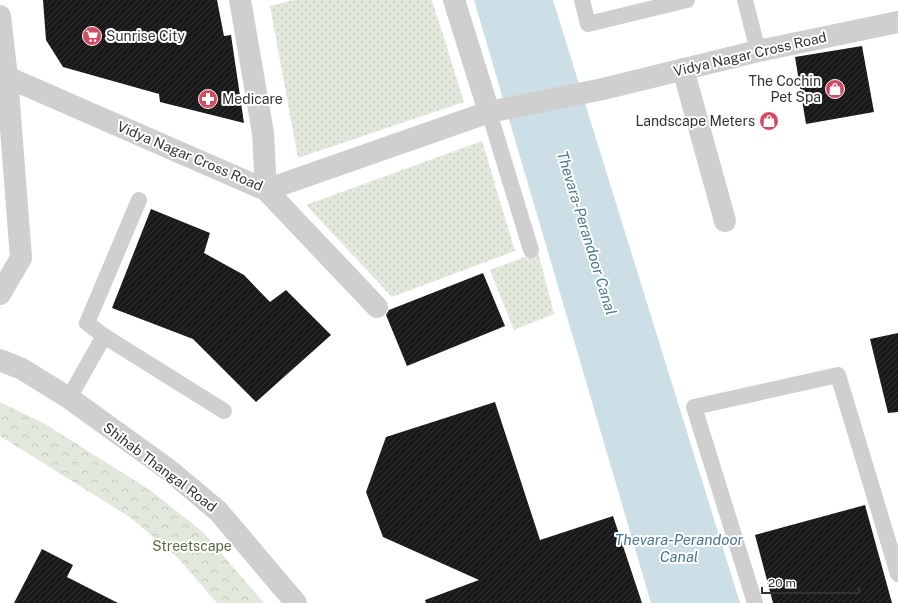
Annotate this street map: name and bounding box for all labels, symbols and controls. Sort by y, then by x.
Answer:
supermarket icon: Sunrise City [81,25,103,47]
place label: Sunrise City [106,28,185,44]
street label: Vidya Nagar Cross Road [672,29,828,79]
place label: The Cochin Pet Spa [749,73,821,105]
shop icon: The Cochin Pet Spa [824,78,846,100]
pharmacy icon: Medicare [197,88,219,110]
place label: Medicare [222,91,283,107]
shop icon: Landscape Meters [758,110,780,132]
place label: Landscape Meters [635,113,755,129]
street label: Vidya Nagar Cross Road [115,118,265,194]
water label: Thevara-Perandoor Canal [554,149,620,317]
street label: Shihab Thangal Road [100,419,220,515]
water label: Thevara-Perandoor Canal [615,531,744,565]
park label: Streetscape [152,538,232,554]
scale bar [762,569,859,595]
text: 20 m [768,576,796,590]

